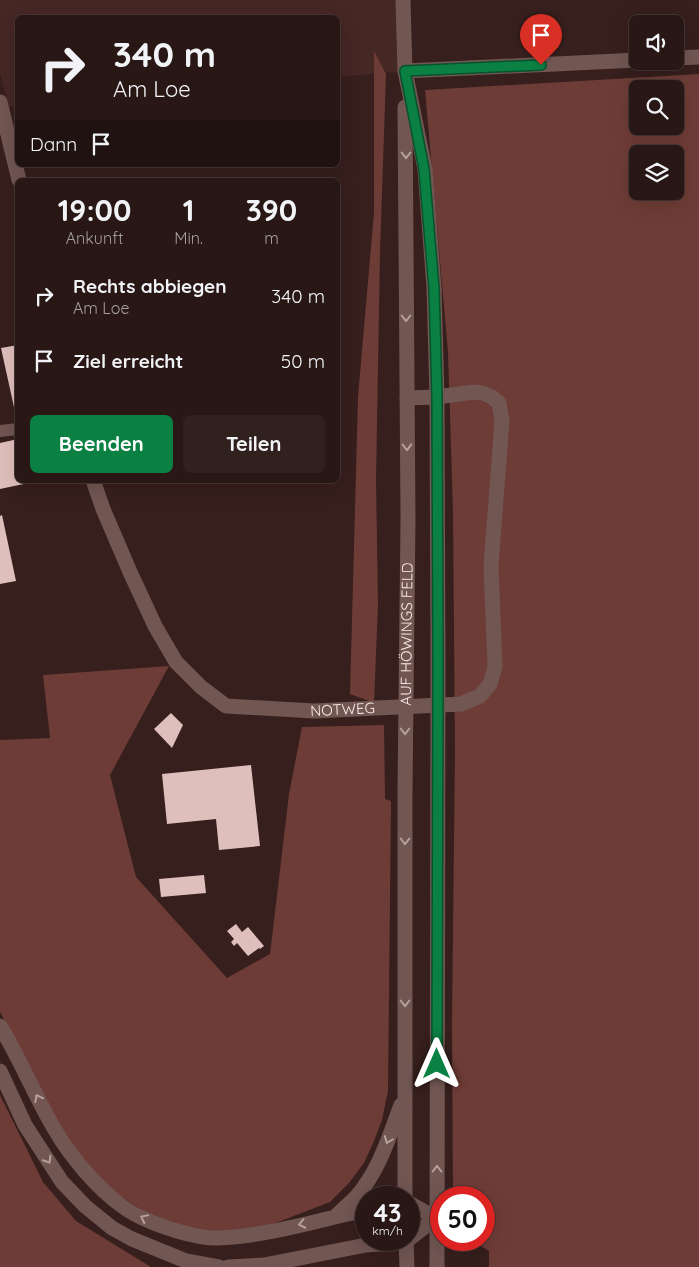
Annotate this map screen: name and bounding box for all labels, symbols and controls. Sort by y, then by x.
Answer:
pin [520,14,562,65]
map controls [629,15,684,200]
button: sound [629,15,684,70]
icon: arrive [527,21,555,49]
text: 340 m [113,32,216,76]
icon: right [30,35,95,100]
text: Am Loe [113,75,191,103]
button: search [629,80,684,135]
icon: arrive [87,130,115,158]
text: Dann [30,132,77,156]
button: layers [629,145,684,200]
one-way arrow [401,152,411,159]
text: 19:00 [58,191,131,229]
text: 1 [183,191,194,229]
text: 390 [246,191,297,229]
text: Ankunft [66,228,123,248]
text: Min. [174,228,203,248]
text: m [264,228,279,248]
text: Rechts abbiegen [73,274,226,298]
icon: right [30,282,58,310]
text: 340 m [271,284,325,308]
text: Am Loe [73,298,130,318]
one-way arrow [401,314,411,322]
icon: arrive [30,347,58,375]
text: Ziel erreicht [73,349,183,373]
text: 50 m [281,349,325,373]
button: Beenden [30,415,173,473]
button: Teilen [183,415,325,473]
one-way arrow [402,444,412,451]
street label: AUF HÖWINGS FELD [396,562,417,706]
street label: NOTWEG [310,698,375,720]
one-way arrow [400,728,410,735]
one-way arrow [400,838,410,845]
one-way arrow [400,1000,410,1008]
position arrow [410,1037,462,1089]
one-way arrow [34,1094,44,1103]
one-way arrow [384,1136,394,1144]
one-way arrow [41,1155,51,1164]
one-way arrow [432,1165,442,1172]
speed limit sign: 50 [430,1186,495,1251]
text: 43 [373,1197,402,1228]
one-way arrow [140,1214,149,1224]
one-way arrow [297,1218,306,1229]
text: km/h [372,1223,403,1238]

